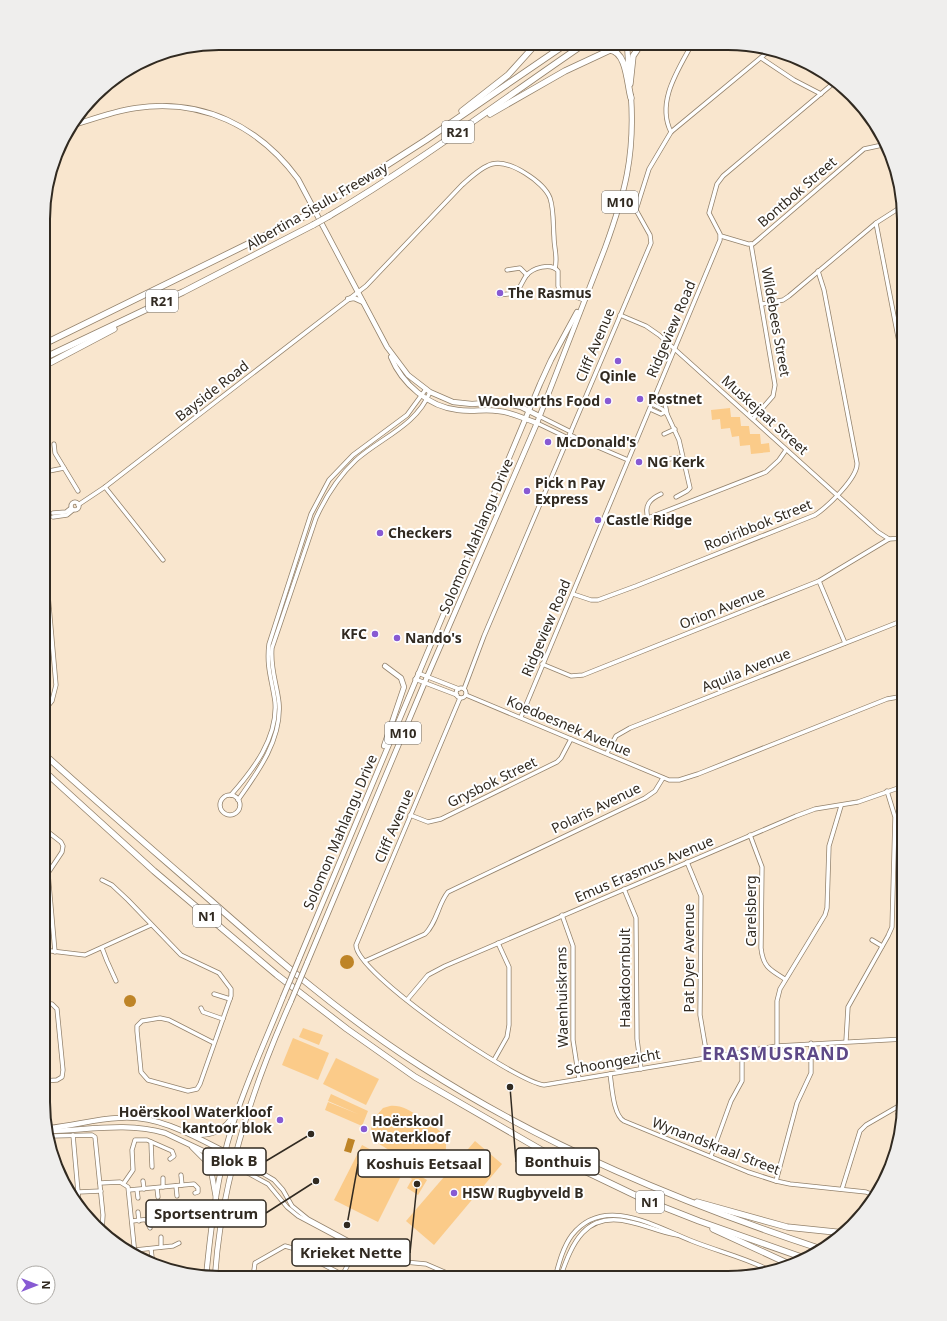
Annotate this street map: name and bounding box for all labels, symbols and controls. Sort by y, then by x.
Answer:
road number: R21 [442,121,474,143]
street label: Bontbok Street [753,152,840,231]
street label: Albertina Sisulu Freeway [243,157,392,254]
road number: M10 [602,191,638,213]
street label: Wildebees Street [758,266,795,378]
street label: Ridgeview Road [642,277,700,380]
place label: The Rasmus [508,283,592,302]
marker: The Rasmus [495,288,505,298]
road number: R21 [146,290,178,312]
street label: Cliff Avenue [570,305,619,385]
street label: Bayside Road [171,356,252,425]
marker: Qinle [613,356,623,366]
place label: Qinle [600,366,636,385]
street label: Muskejaat Street [718,371,813,459]
place label: Postnet [648,389,702,408]
place label: Woolworths Food [478,391,600,410]
marker: Postnet [635,394,645,404]
marker: Woolworths Food [603,396,613,406]
place label: McDonald's [556,432,636,451]
marker: McDonald's [543,437,553,447]
place label: NG Kerk [647,452,705,471]
street label: Solomon Mahlangu Drive [434,455,517,616]
marker: NG Kerk [634,457,644,467]
place label: Pick n Pay Express [535,473,605,508]
marker: Pick n Pay Express [522,486,532,496]
street label: Rooiribbok Street [701,494,814,555]
place label: Castle Ridge [606,510,692,529]
marker: Castle Ridge [593,515,603,525]
place label: Checkers [388,523,452,542]
marker: Checkers [375,528,385,538]
street label: Ridgeview Road [517,576,575,679]
street label: Orion Avenue [676,582,767,633]
place label: KFC [341,624,367,643]
place label: Nando's [405,628,462,647]
marker: KFC [370,629,380,639]
marker: Nando's [392,633,402,643]
street label: Aquila Avenue [699,643,793,696]
street label: Koedoesnek Avenue [504,691,634,760]
road number: M10 [385,722,421,744]
street label: Solomon Mahlangu Drive [298,751,381,912]
street label: Grysbok Street [444,752,540,811]
street label: Polaris Avenue [548,778,644,837]
street label: Cliff Avenue [369,786,418,866]
street label: Emus Erasmus Avenue [572,831,716,906]
street label: Carelsberg [741,875,760,947]
street label: Pat Dyer Avenue [679,903,698,1012]
road number: N1 [193,905,221,927]
street label: Haakdoornbult [615,928,634,1028]
street label: Waenhuiskrans [551,946,572,1048]
district label: ERASMUSRAND [702,1041,850,1065]
street label: Schoongezicht [564,1044,662,1079]
place label: Hoërskool Waterkloof kantoor blok [119,1102,274,1137]
place label: Hoërskool Waterkloof [372,1111,452,1146]
street label: Wynandskraal Street [649,1112,783,1179]
marker: Hoërskool Waterkloof kantoor blok [275,1115,285,1125]
marker: Hoërskool Waterkloof [359,1124,369,1134]
callout: Blok B [203,1148,266,1175]
callout: Bonthuis [516,1148,599,1175]
text: Blok B [211,1150,258,1170]
callout: Koshuis Eetsaal [358,1150,490,1177]
text: Bonthuis [524,1151,592,1171]
text: Koshuis Eetsaal [366,1153,482,1173]
place label: HSW Rugbyveld B [462,1183,584,1202]
marker: HSW Rugbyveld B [449,1188,459,1198]
road number: N1 [636,1191,664,1213]
callout: Sportsentrum [146,1200,266,1227]
text: Sportsentrum [154,1203,258,1223]
callout: Krieket Nette [292,1239,410,1266]
text: Krieket Nette [300,1242,402,1262]
north arrow [16,1265,56,1305]
text: N [39,1281,54,1289]

